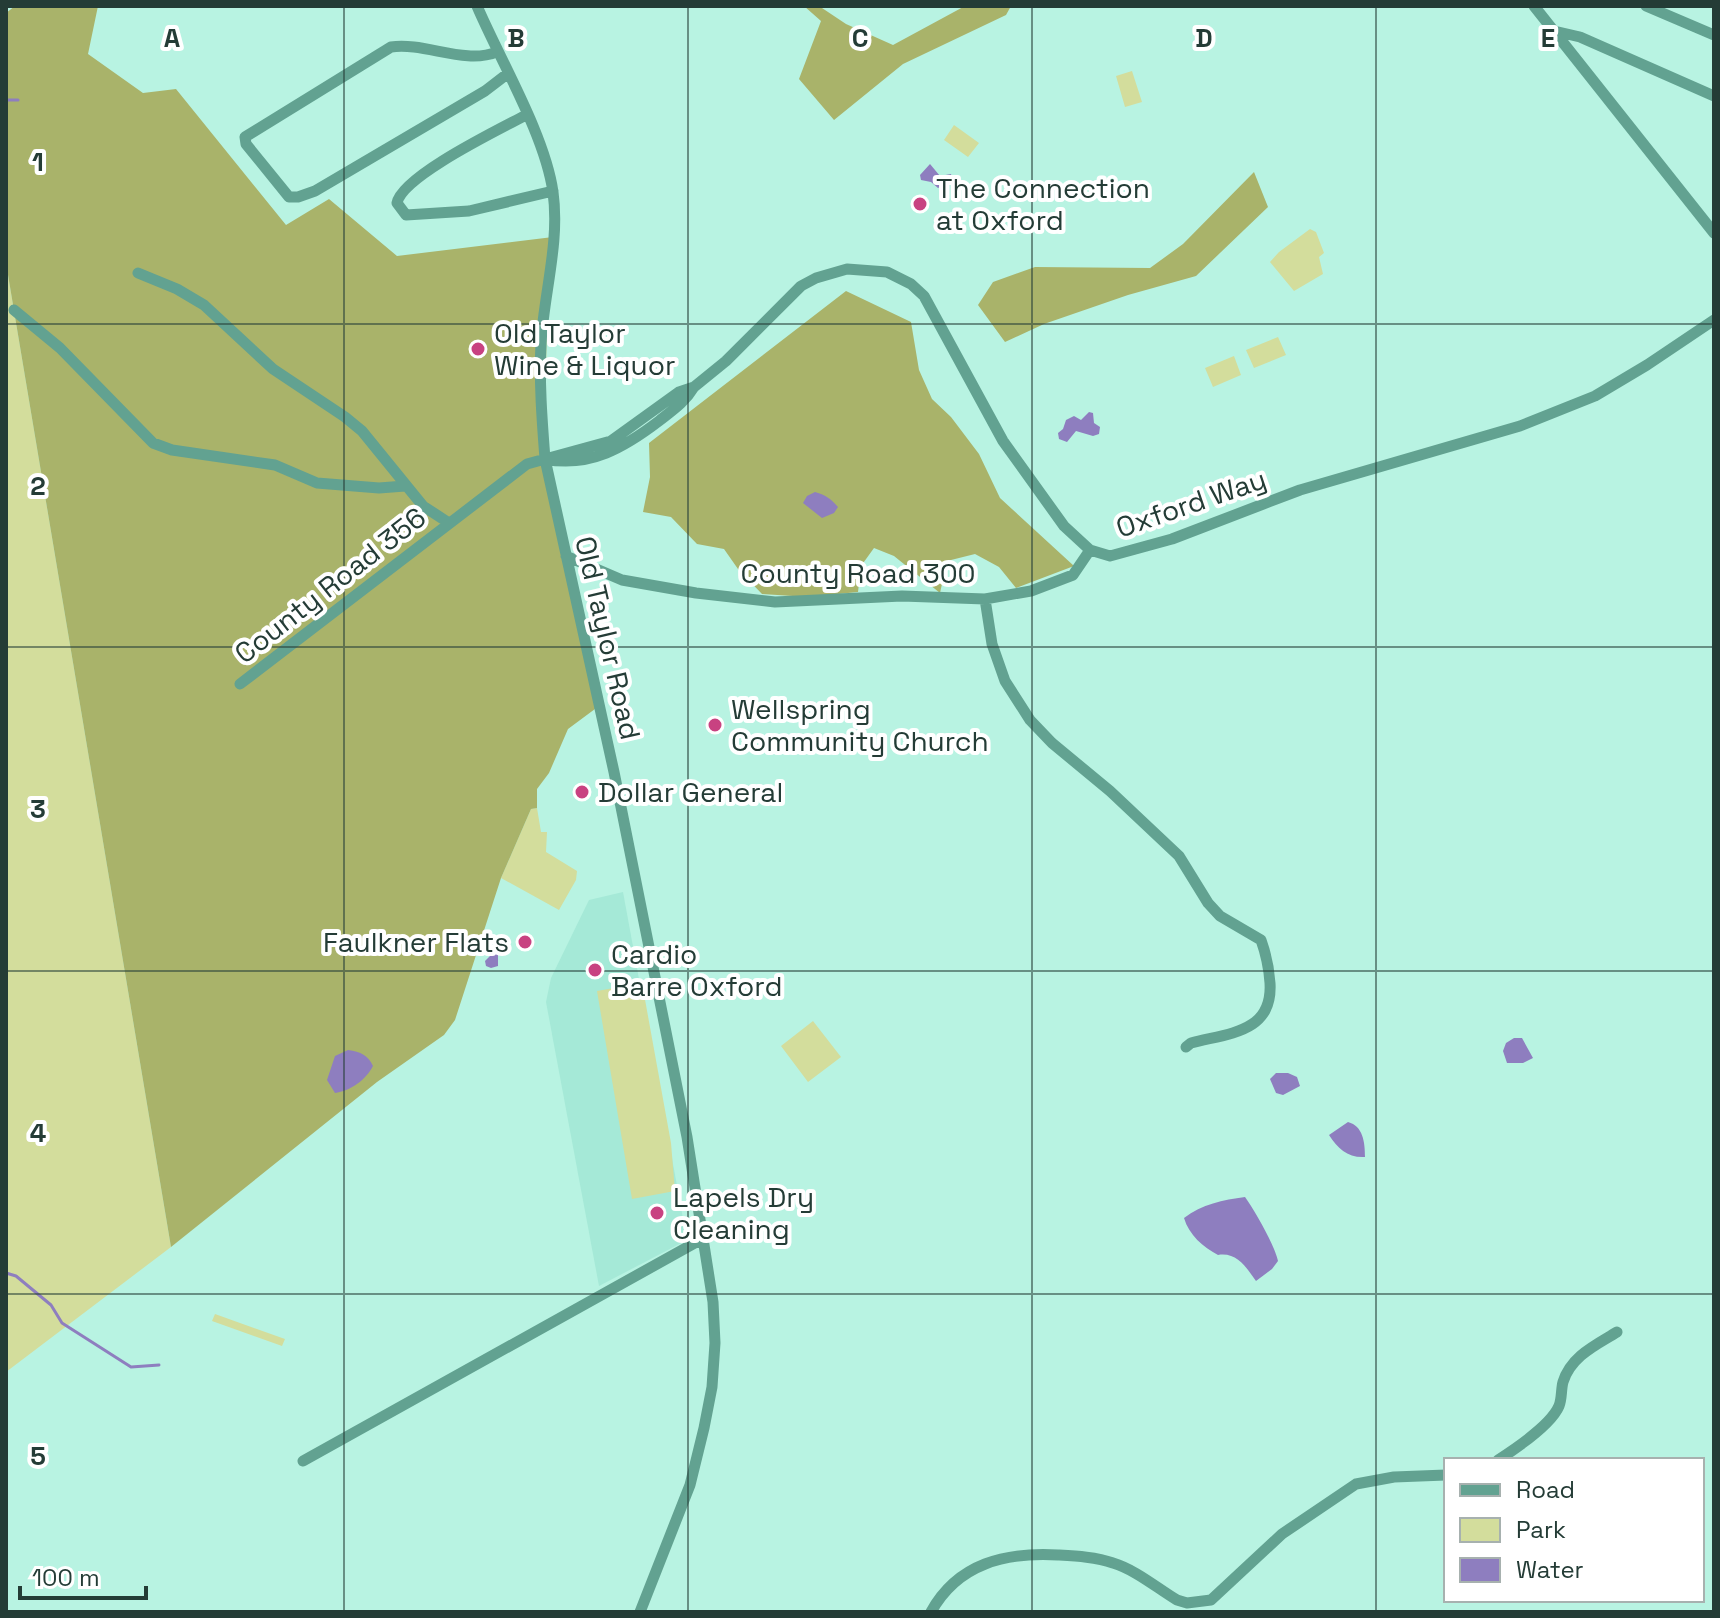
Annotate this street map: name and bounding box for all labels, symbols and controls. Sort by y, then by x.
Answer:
text: A [164,21,181,55]
text: B [507,21,525,55]
text: C [852,21,868,55]
text: D [1195,21,1213,55]
text: E [1541,21,1555,55]
text: 1 [32,145,44,179]
place label: The Connection at Oxford [936,170,1150,238]
marker: The Connection at Oxford [911,195,929,213]
place label: Old Taylor Wine & Liquor [494,315,676,383]
marker: Old Taylor Wine & Liquor [469,340,487,358]
street label: Oxford Way [1111,460,1271,546]
text: 2 [30,469,46,503]
street label: County Road 356 [227,499,433,671]
street label: Old Taylor Road [567,533,649,743]
street label: County Road 300 [740,555,976,591]
place label: Wellspring Community Church [731,691,989,759]
marker: Wellspring Community Church [706,716,724,734]
place label: Dollar General [598,774,783,810]
marker: Dollar General [573,783,591,801]
text: 3 [30,792,46,826]
place label: Faulkner Flats [323,924,509,960]
marker: Faulkner Flats [516,933,534,951]
place label: Cardio Barre Oxford [611,936,782,1004]
marker: Cardio Barre Oxford [586,961,604,979]
text: 4 [30,1116,46,1150]
place label: Lapels Dry Cleaning [673,1179,814,1247]
marker: Lapels Dry Cleaning [648,1204,666,1222]
text: 5 [30,1439,46,1473]
legend [1444,1458,1704,1602]
text: Road [1516,1474,1575,1505]
text: Park [1516,1514,1566,1545]
scale bar [20,1550,146,1600]
text: Water [1516,1554,1584,1585]
text: 100 m [32,1562,100,1593]

